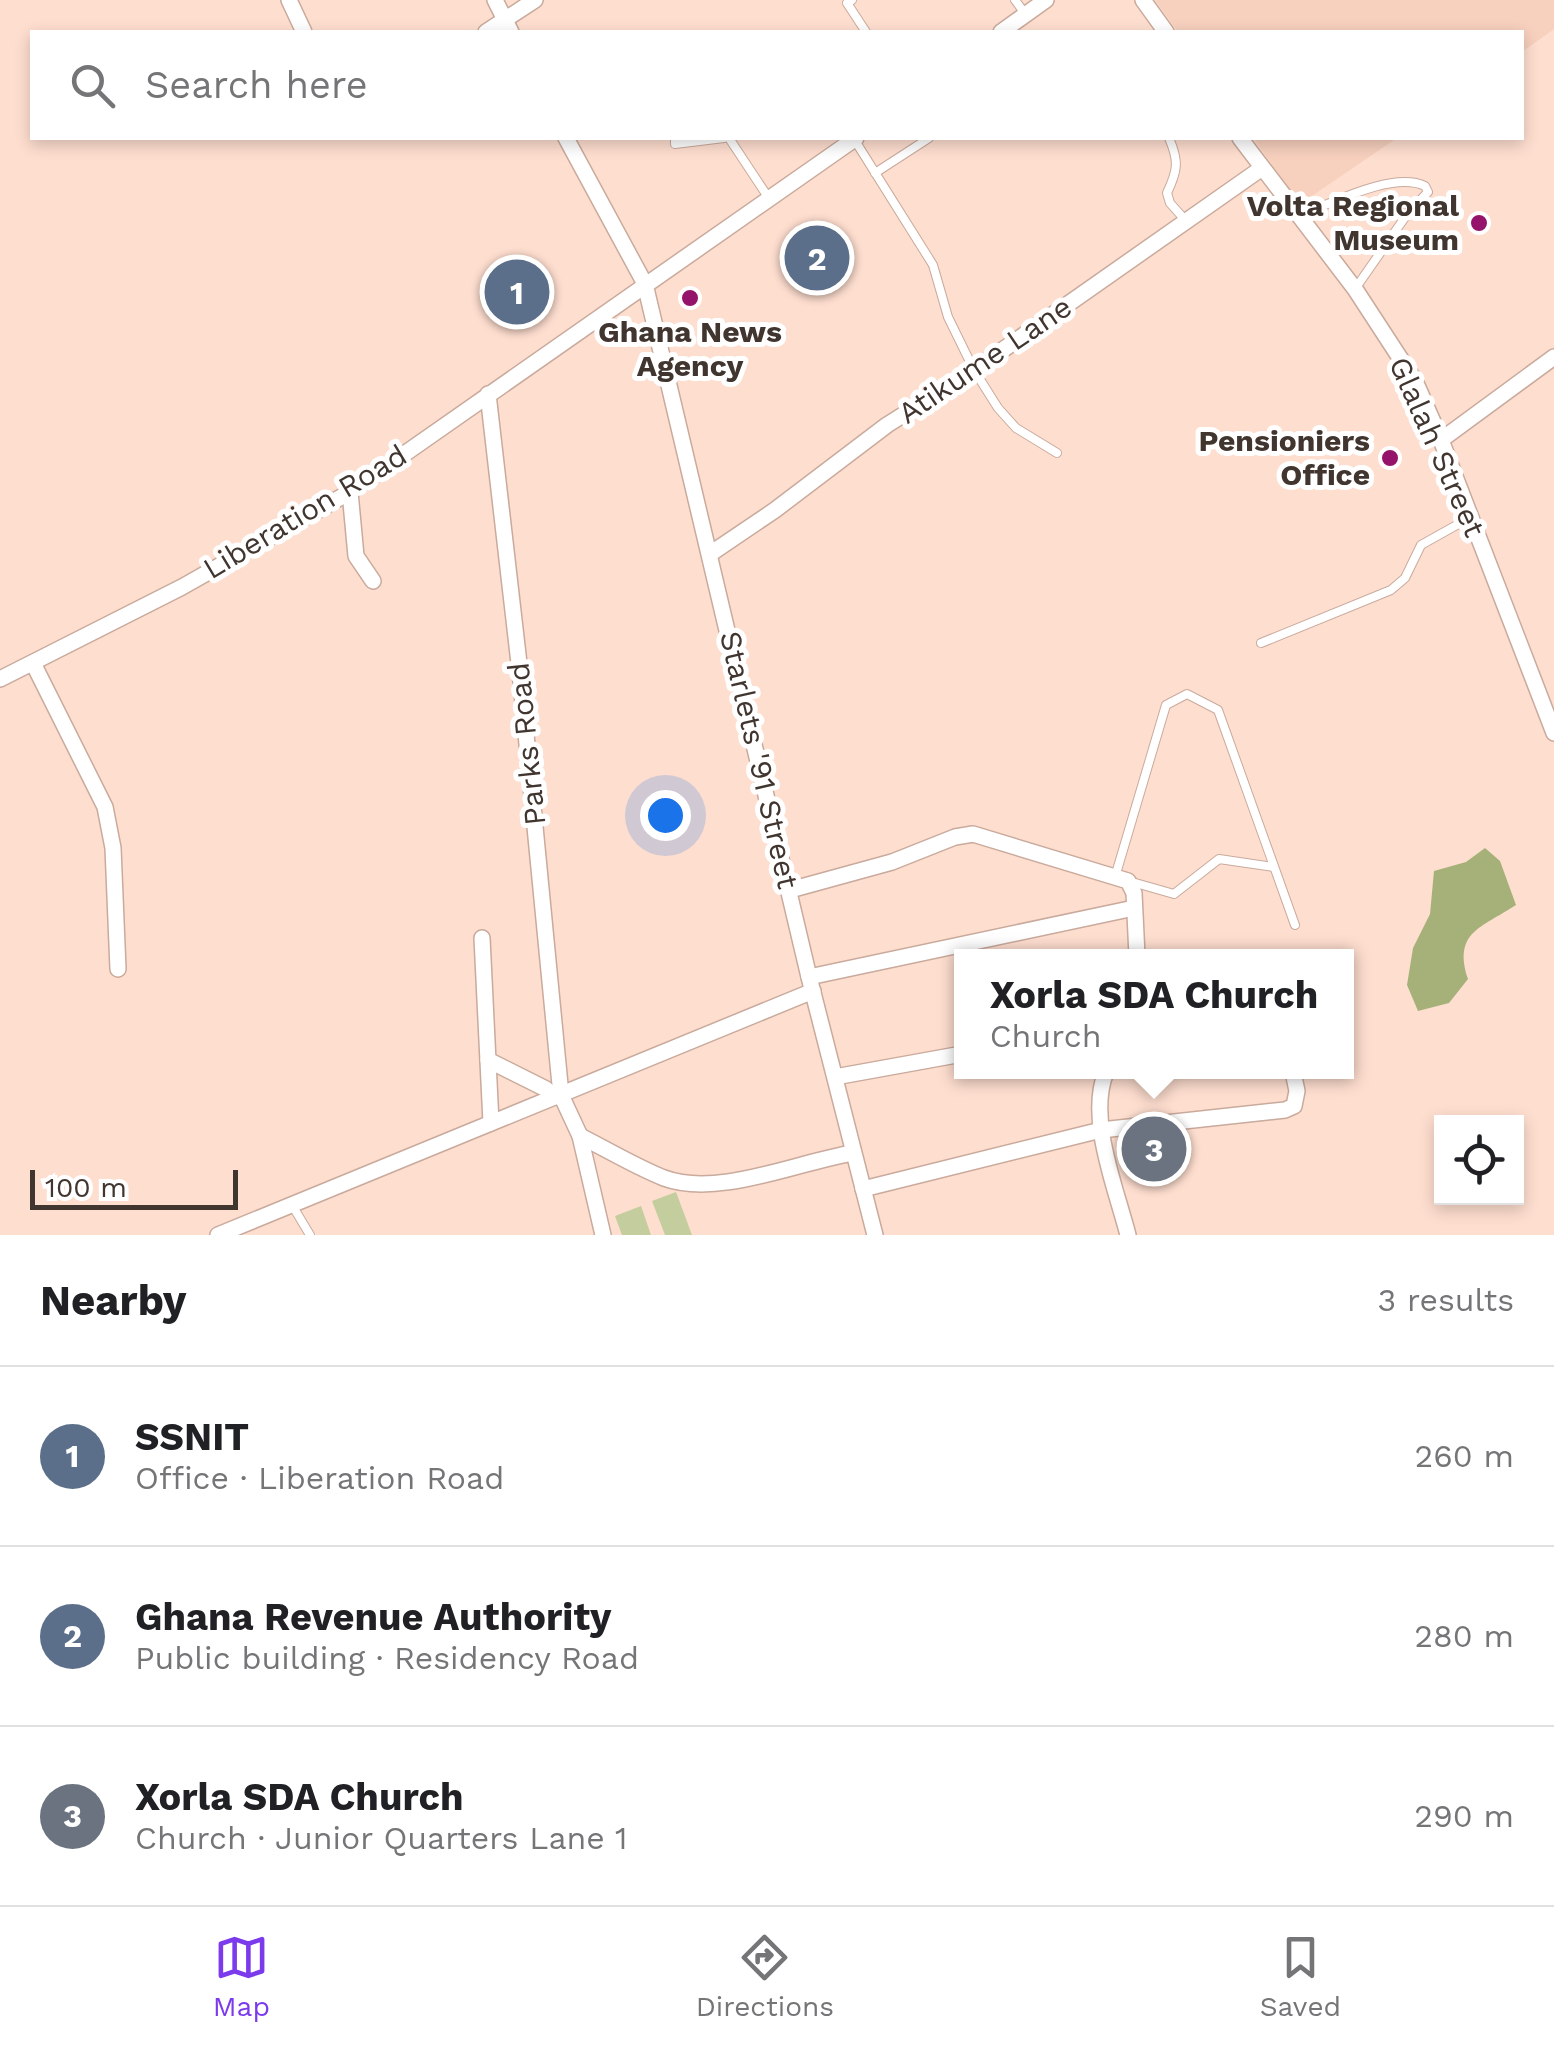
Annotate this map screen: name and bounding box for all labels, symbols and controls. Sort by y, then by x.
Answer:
search box [30,30,1524,140]
icon: search [65,58,120,113]
text: Search here [145,63,368,107]
place label: Volta Regional Museum [1247,188,1459,257]
marker: Volta Regional Museum [1468,212,1490,234]
pin: 2 [784,220,850,296]
pin: 1 [484,254,550,330]
marker: Ghana News Agency [679,287,701,309]
street label: Atikume Lane [891,289,1078,431]
place label: Ghana News Agency [598,314,782,383]
street label: Glalah Street [1382,351,1493,543]
place label: Pensioniers Office [1198,423,1370,492]
street label: Liberation Road [197,437,413,586]
marker: Pensioniers Office [1379,447,1401,469]
street label: Starlets '91 Street [713,628,806,893]
street label: Parks Road [501,661,552,827]
your location [640,790,691,841]
popup [954,949,1354,1079]
text: Xorla SDA Church [990,973,1318,1017]
text: Church [990,1017,1101,1055]
pin: 3 [1122,1112,1186,1186]
map controls [1434,1115,1524,1205]
button: locate [1434,1115,1524,1205]
scale bar [30,1165,238,1210]
text: 100 m [45,1171,127,1204]
text: Nearby [40,1276,187,1325]
text: 3 results [1377,1281,1514,1319]
text: SSNIT [135,1415,249,1459]
text: 1 [66,1437,79,1475]
text: 260 m [1415,1437,1514,1475]
text: Office · Liberation Road [135,1459,504,1497]
text: Ghana Revenue Authority [135,1595,611,1639]
text: 2 [63,1617,82,1655]
text: 280 m [1414,1617,1514,1655]
text: Public building · Residency Road [135,1639,639,1677]
text: Xorla SDA Church [135,1775,464,1819]
text: 3 [63,1797,82,1835]
text: 290 m [1414,1797,1514,1835]
text: Church · Junior Quarters Lane 1 [135,1819,628,1857]
tab: Map [213,1930,270,2023]
tab: Directions [696,1930,834,2023]
tab: Saved [1260,1930,1341,2023]

